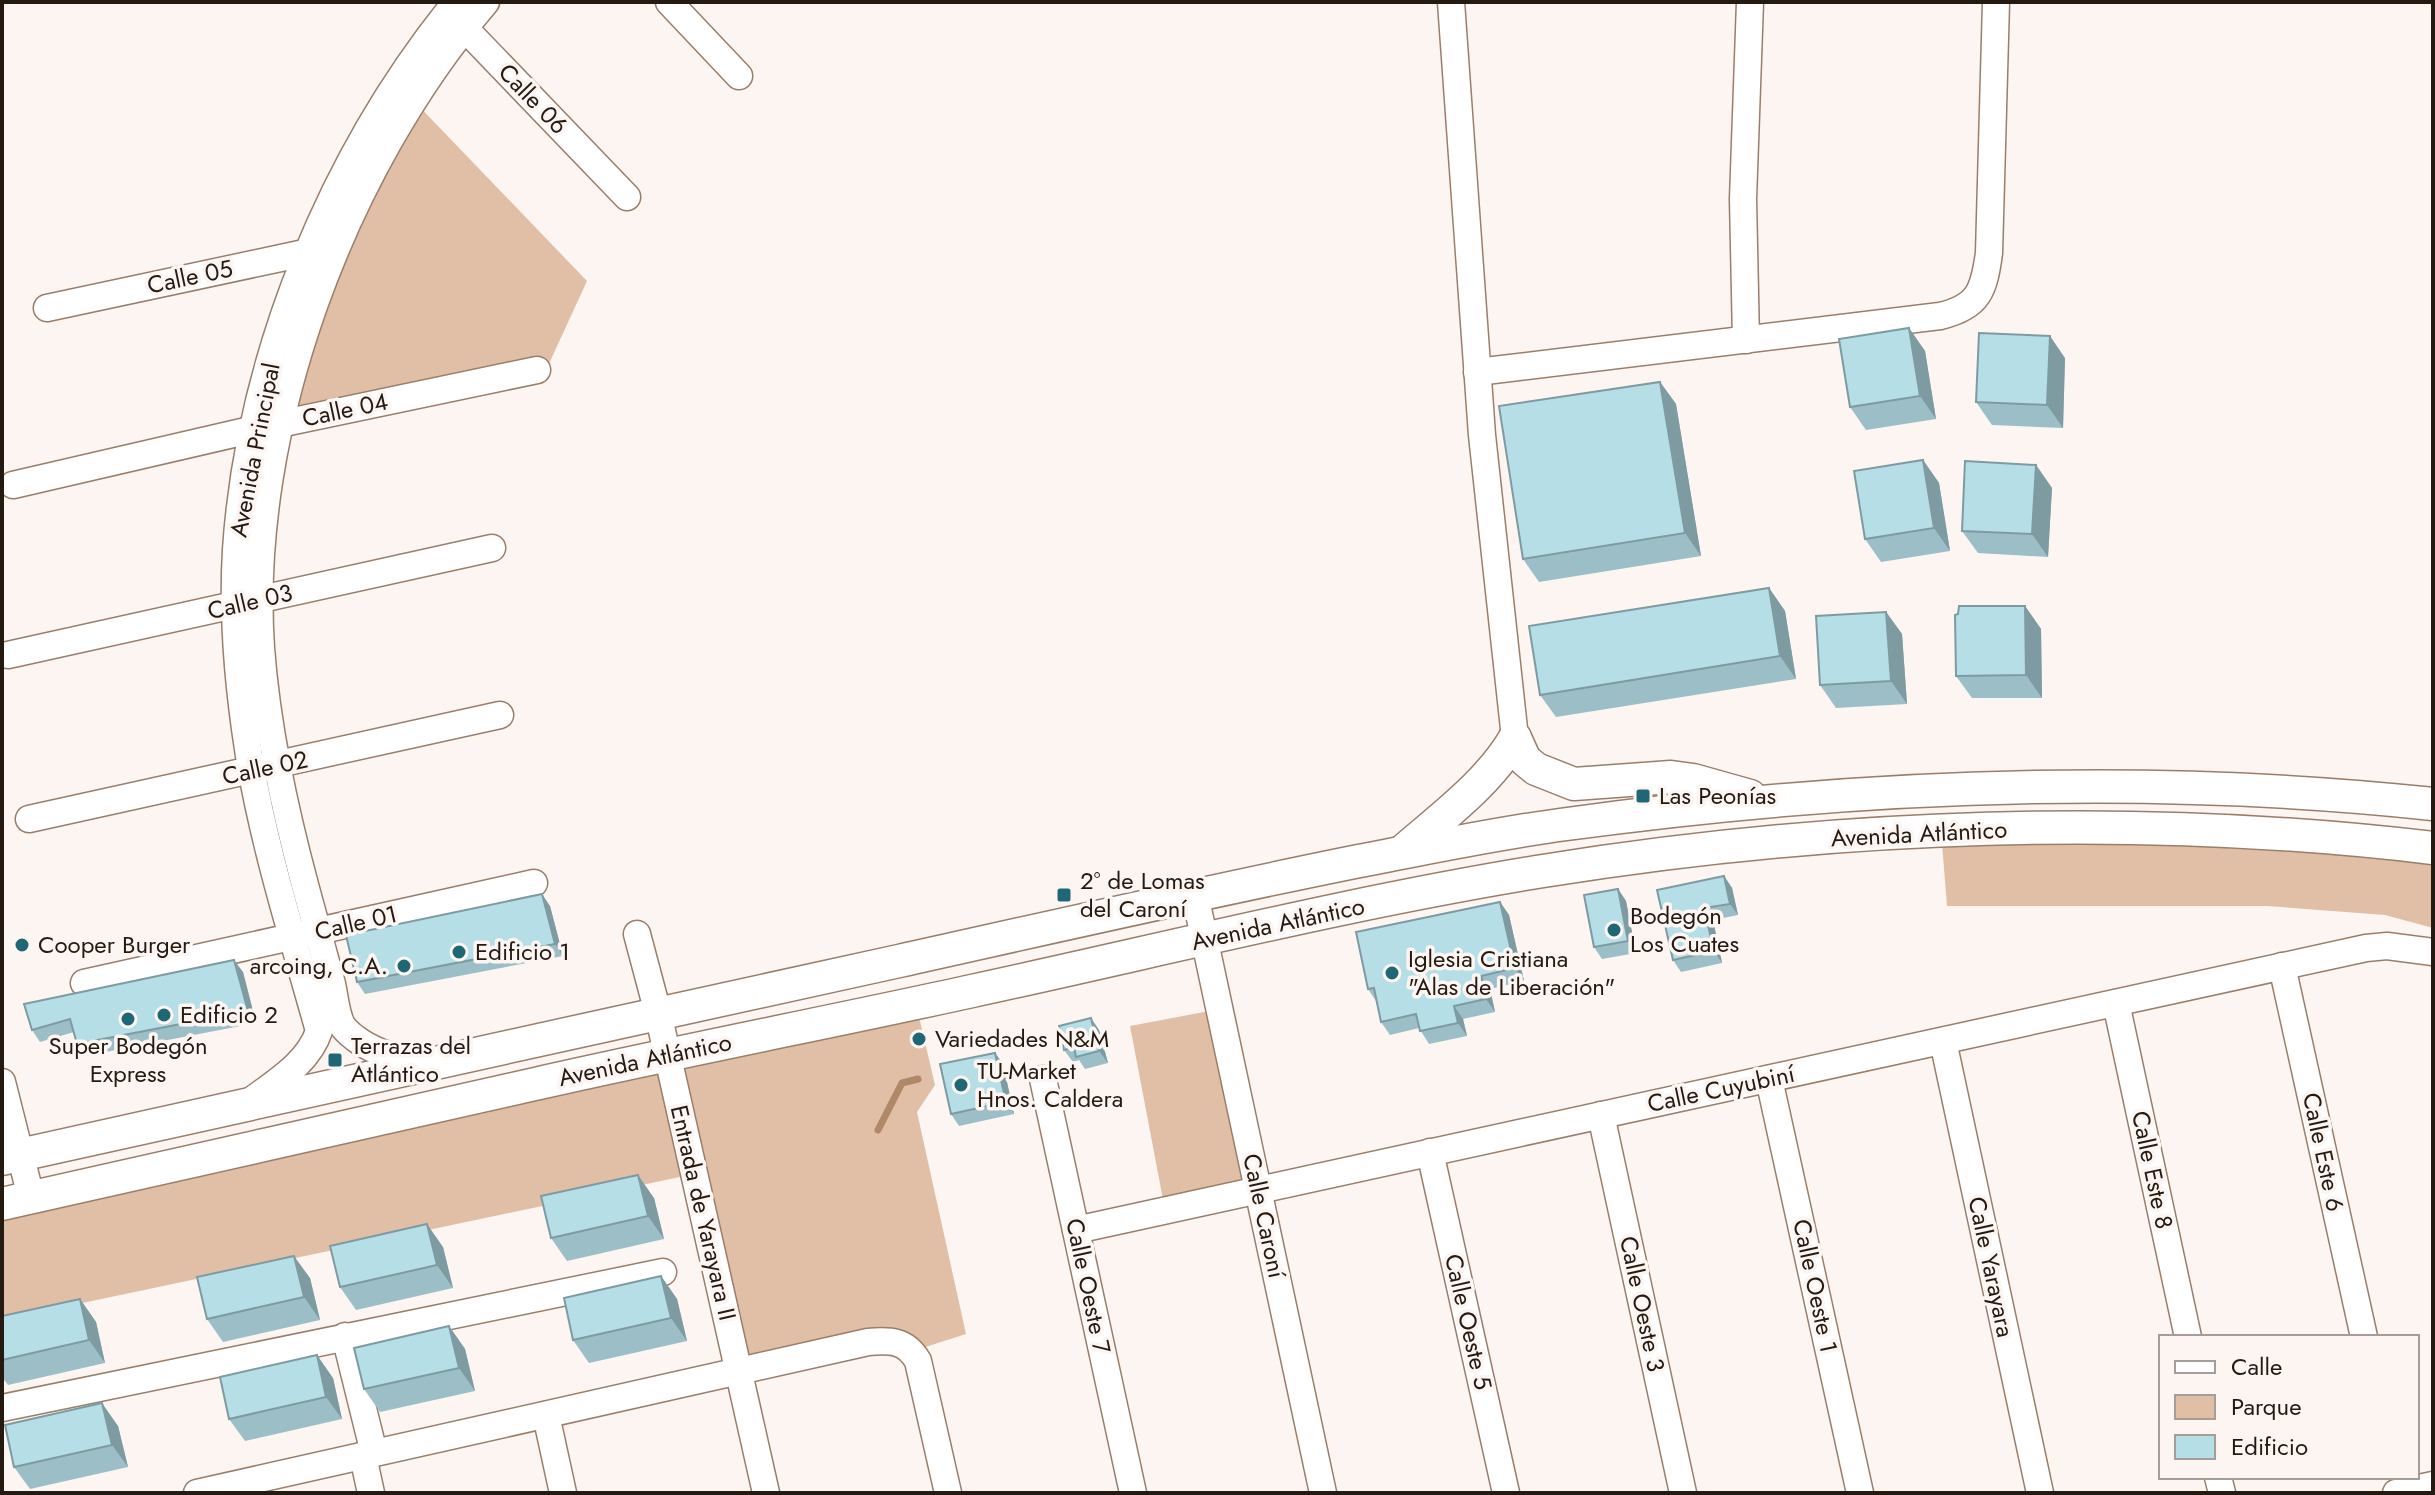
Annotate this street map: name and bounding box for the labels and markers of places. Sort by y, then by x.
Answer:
place label: Las Peonías [1659,778,1776,813]
marker: Las Peonías [1634,787,1652,805]
place label: 2° de Lomas del Caroní [1080,863,1205,926]
marker: 2° de Lomas del Caroní [1055,886,1073,904]
place label: Bodegón Los Cuates [1630,898,1739,961]
marker: Bodegón Los Cuates [1605,921,1623,939]
place label: Cooper Burger [38,927,191,962]
place label: Edificio 1 [475,934,570,969]
marker: Cooper Burger [13,936,31,954]
place label: Iglesia Cristiana "Alas de Liberación" [1408,941,1615,1004]
marker: Edificio 1 [450,943,468,961]
place label: arcoing, C.A. [250,948,388,983]
marker: arcoing, C.A. [395,957,413,975]
marker: Iglesia Cristiana "Alas de Liberación" [1383,964,1401,982]
place label: Edificio 2 [180,997,278,1032]
marker: Edificio 2 [155,1006,173,1024]
marker: Super Bodegón Express [119,1010,137,1028]
place label: Variedades N&M [935,1021,1109,1056]
place label: Super Bodegón Express [48,1028,208,1091]
place label: Terrazas del Atlántico [351,1028,471,1091]
marker: Variedades N&M [910,1030,928,1048]
marker: Terrazas del Atlántico [326,1051,344,1069]
place label: TU-Market Hnos. Caldera [977,1053,1123,1116]
marker: TU-Market Hnos. Caldera [952,1076,970,1094]

